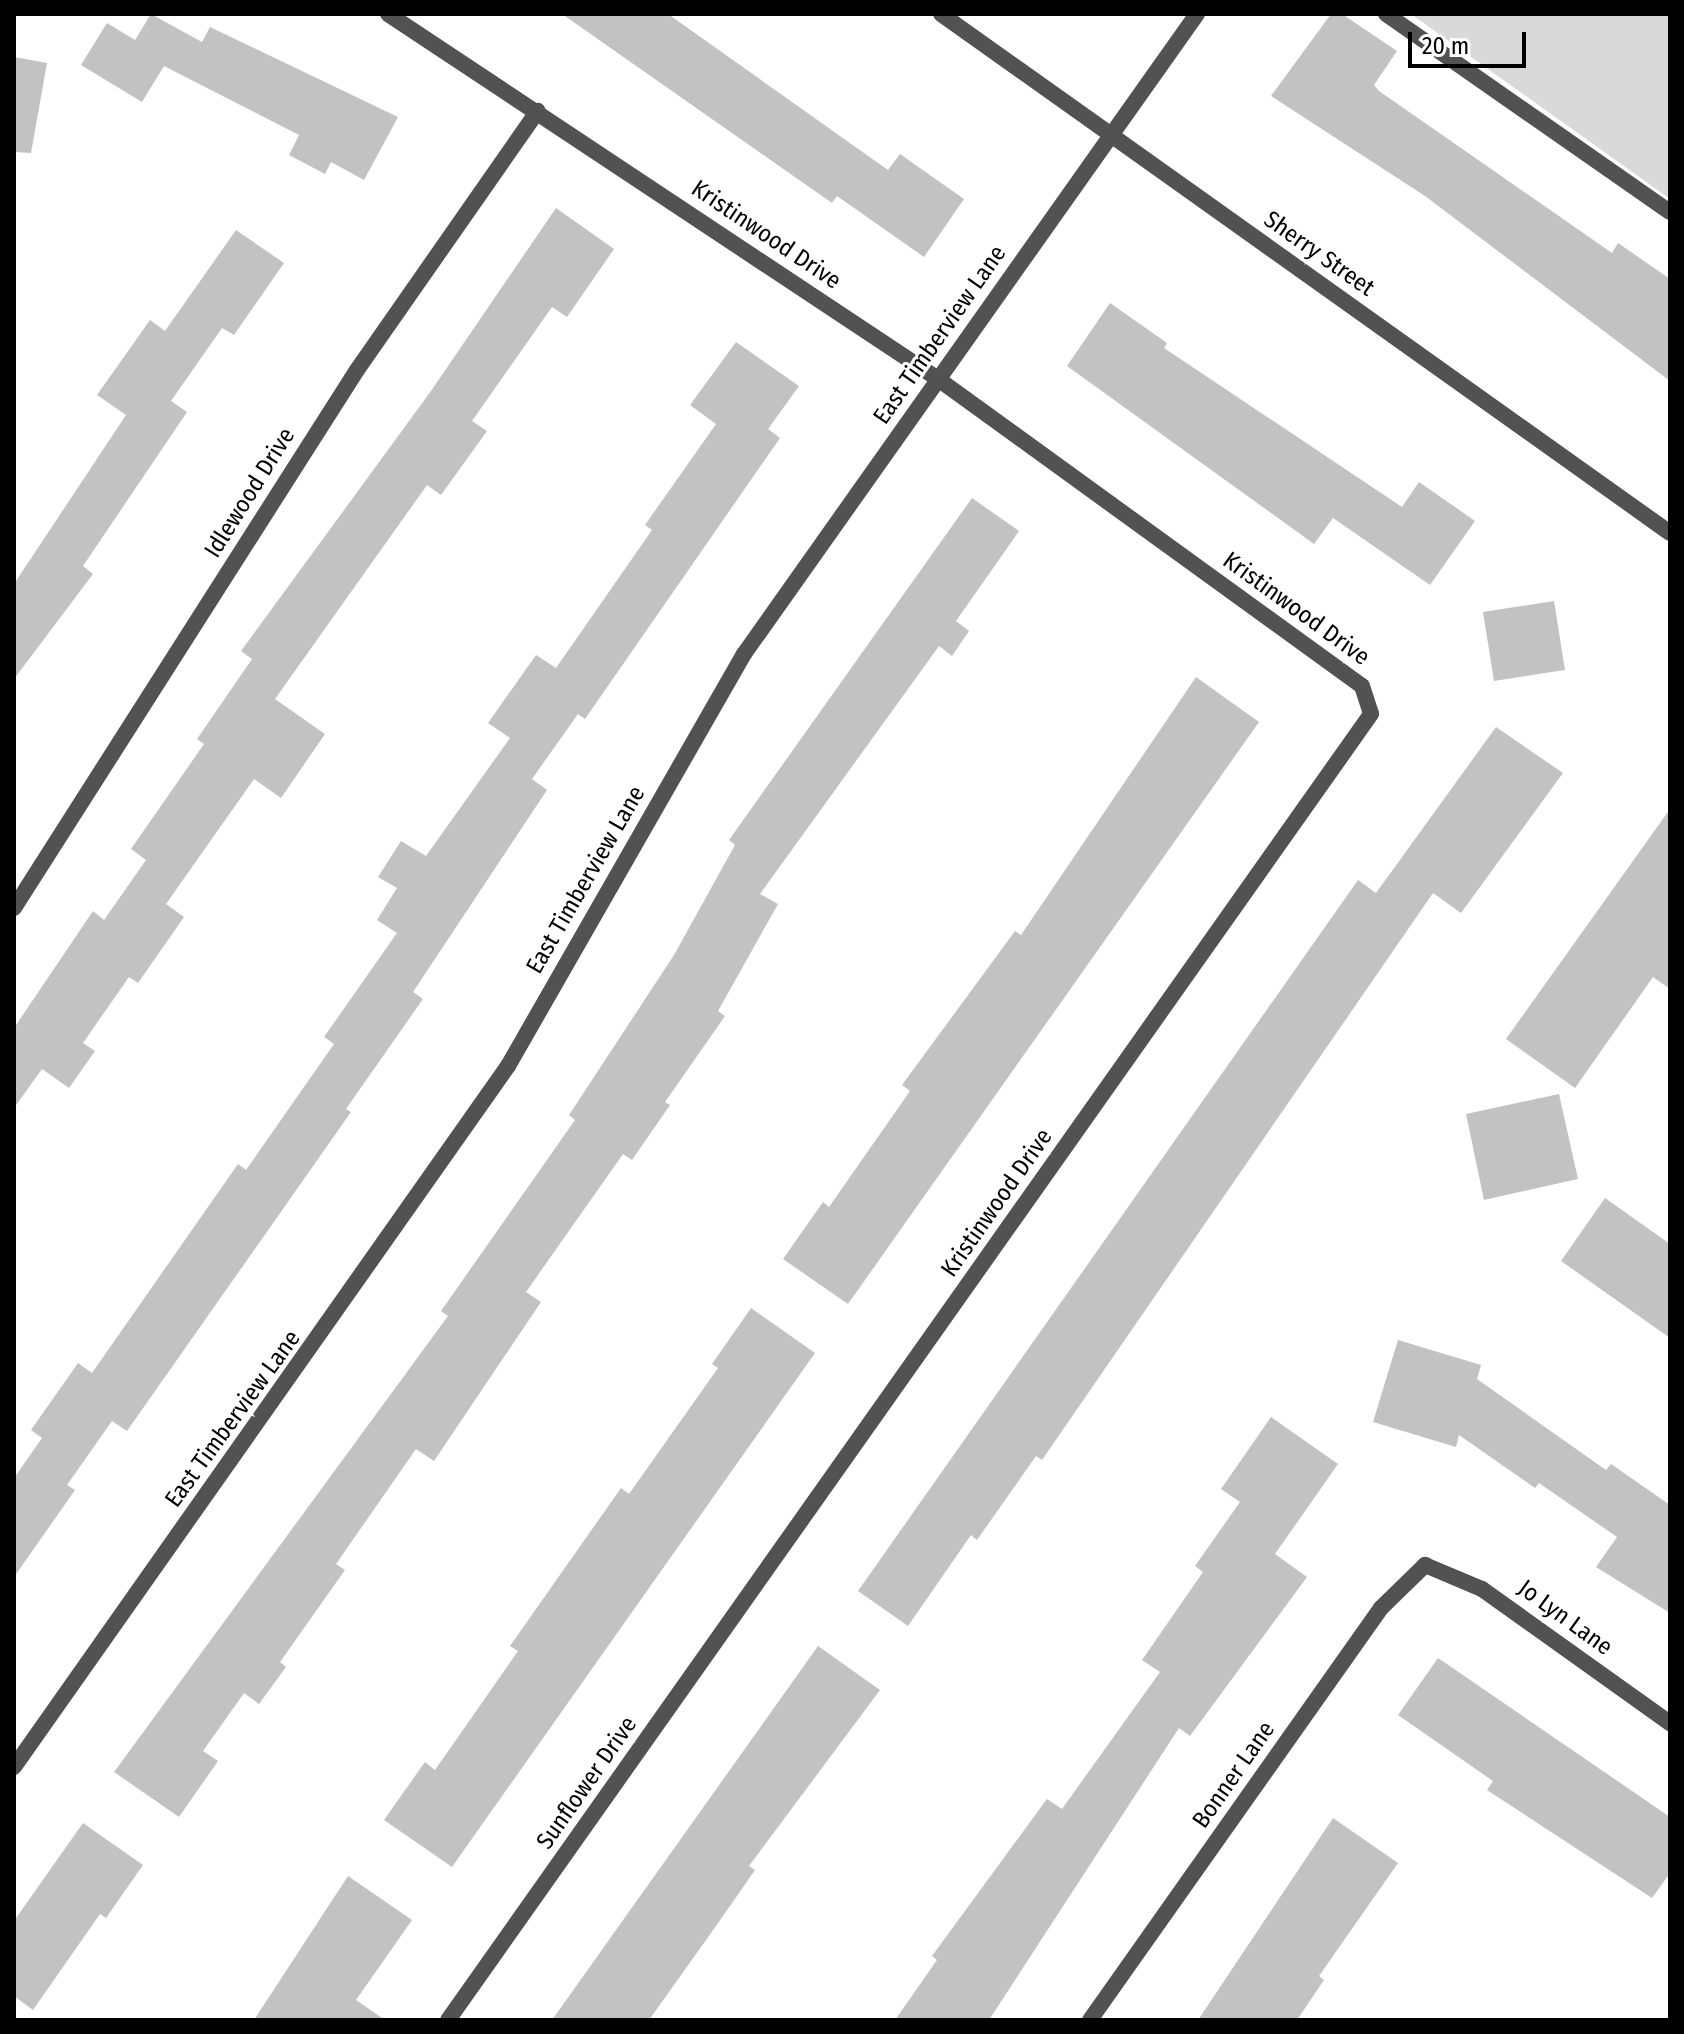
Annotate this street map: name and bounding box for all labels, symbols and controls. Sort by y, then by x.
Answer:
scale bar [1412,16,1530,66]
text: 20 m [1422,32,1469,60]
street label: Kristinwood Drive [686,174,846,296]
street label: Sherry Street [1258,205,1380,303]
street label: East Timberview Lane [868,240,1012,430]
street label: Idlewood Drive [199,423,301,563]
street label: Kristinwood Drive [1217,546,1375,672]
street label: East Timberview Lane [521,781,651,979]
street label: Kristinwood Drive [935,1123,1059,1283]
street label: East Timberview Lane [159,1325,307,1513]
street label: Jo Lyn Lane [1512,1574,1618,1662]
street label: Sunflower Drive [531,1711,643,1855]
street label: Bonner Lane [1187,1716,1281,1834]

